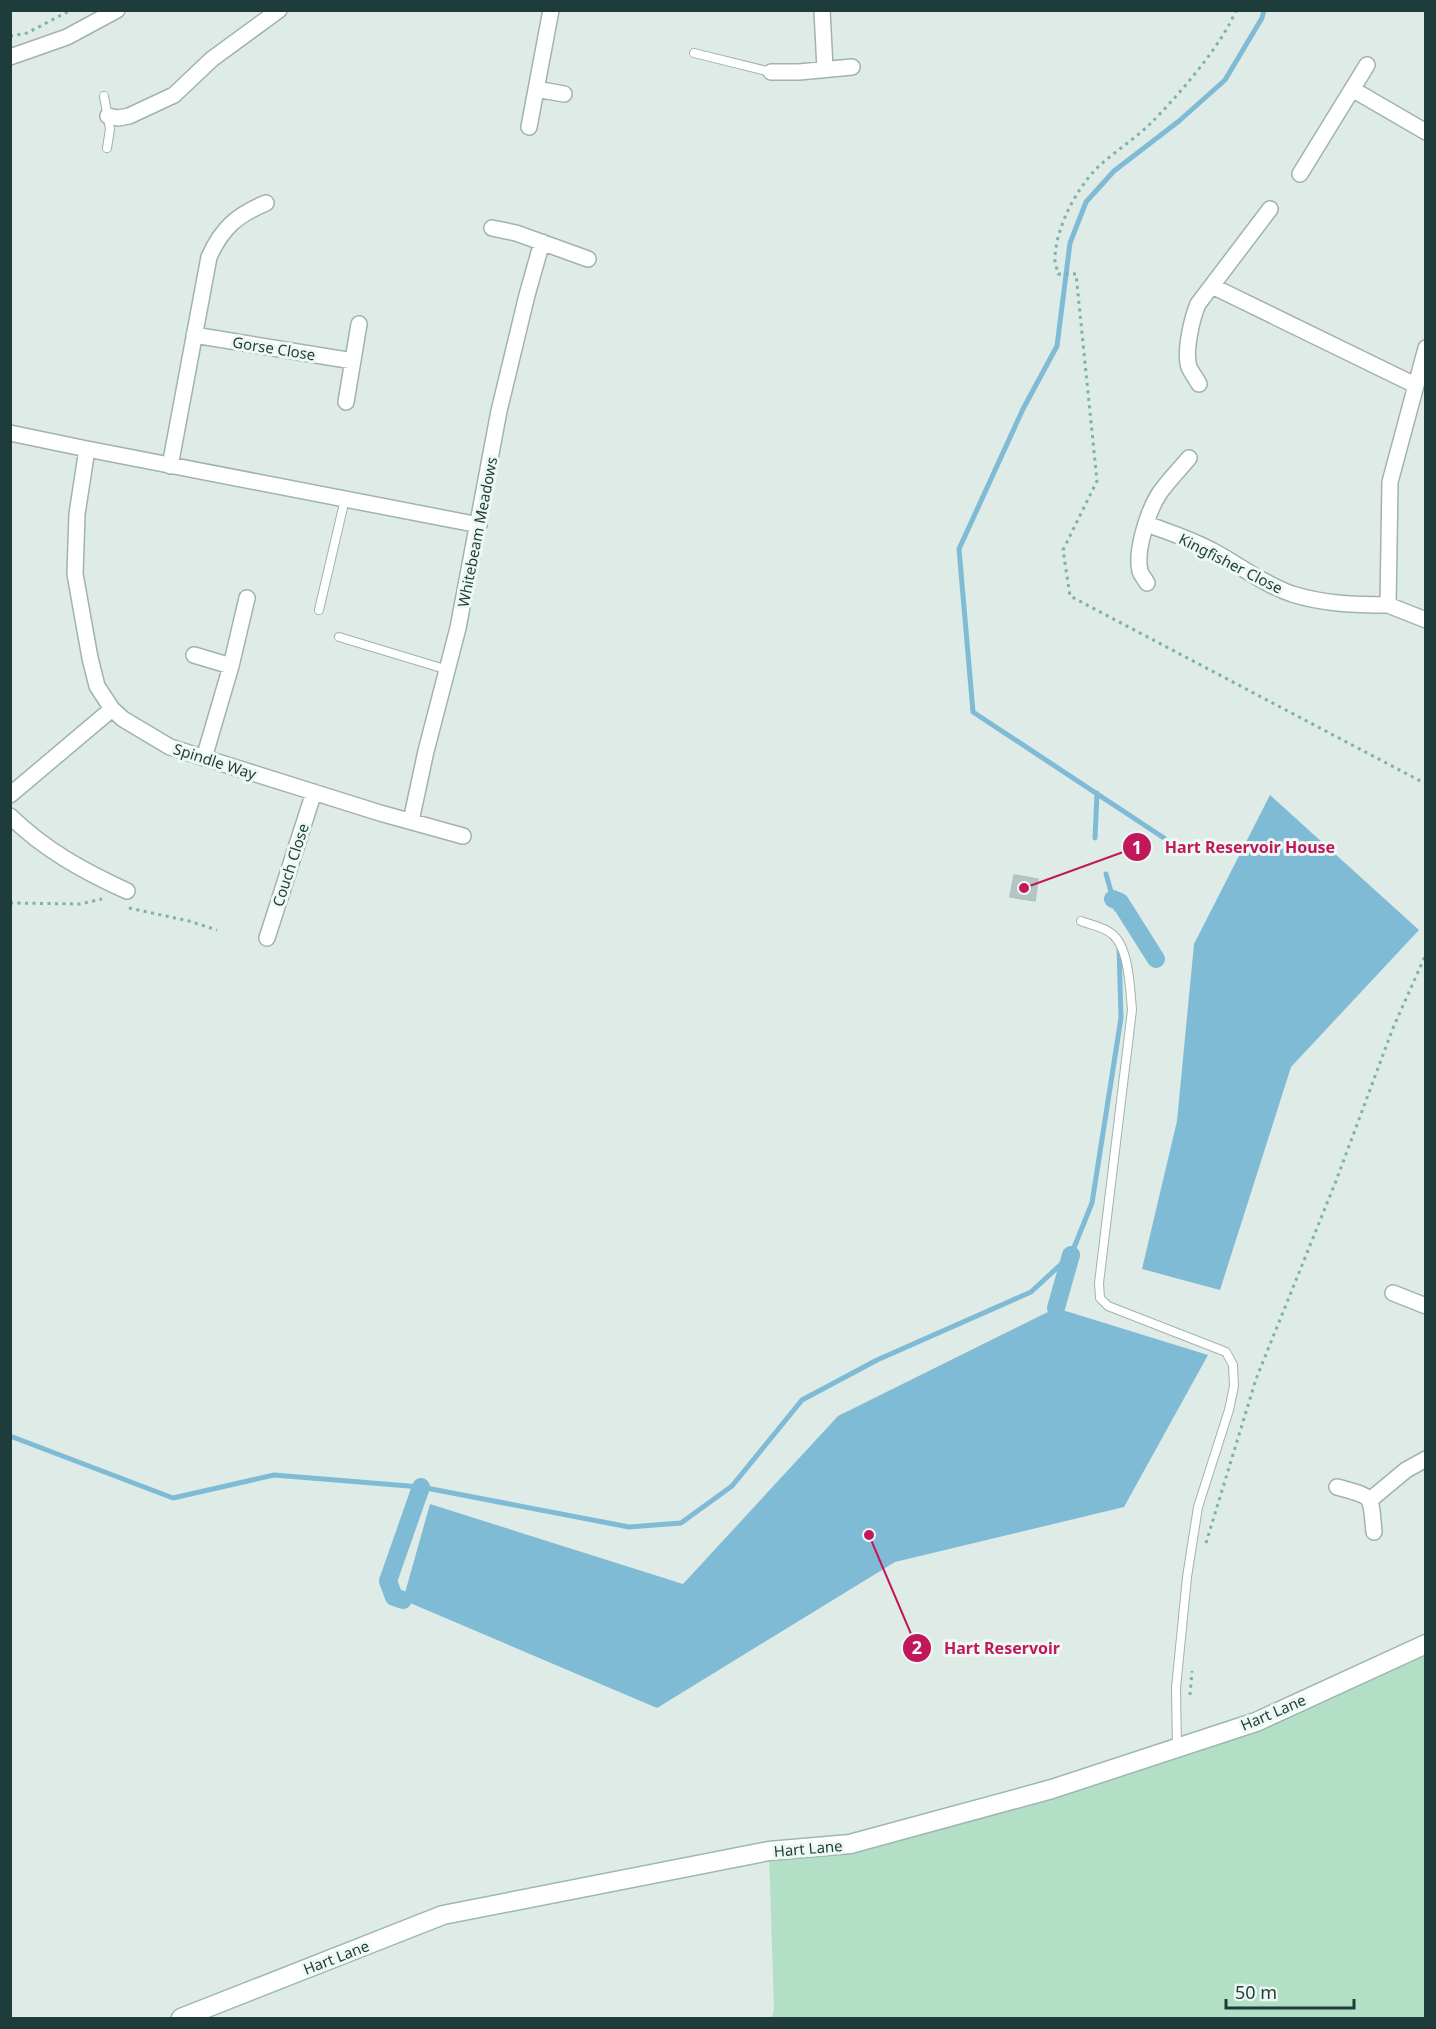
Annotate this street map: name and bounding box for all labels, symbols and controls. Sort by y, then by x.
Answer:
street label: Gorse Close [231,332,317,364]
street label: Whitebeam Meadows [453,455,501,609]
street label: Kingfisher Close [1176,528,1286,598]
street label: Spindle Way [171,738,259,784]
street label: Couch Close [267,821,313,909]
callout: Hart Reservoir House [1122,830,1347,864]
text: 1 [1132,835,1142,859]
text: Hart Reservoir House [1165,836,1335,858]
callout: Hart Reservoir [902,1631,1072,1665]
text: 2 [912,1635,922,1659]
text: Hart Reservoir [944,1637,1060,1659]
street label: Hart Lane [1237,1689,1309,1735]
street label: Hart Lane [773,1835,843,1861]
street label: Hart Lane [300,1935,372,1979]
scale bar [1226,1972,1354,2010]
text: 50 m [1235,1980,1277,2004]

